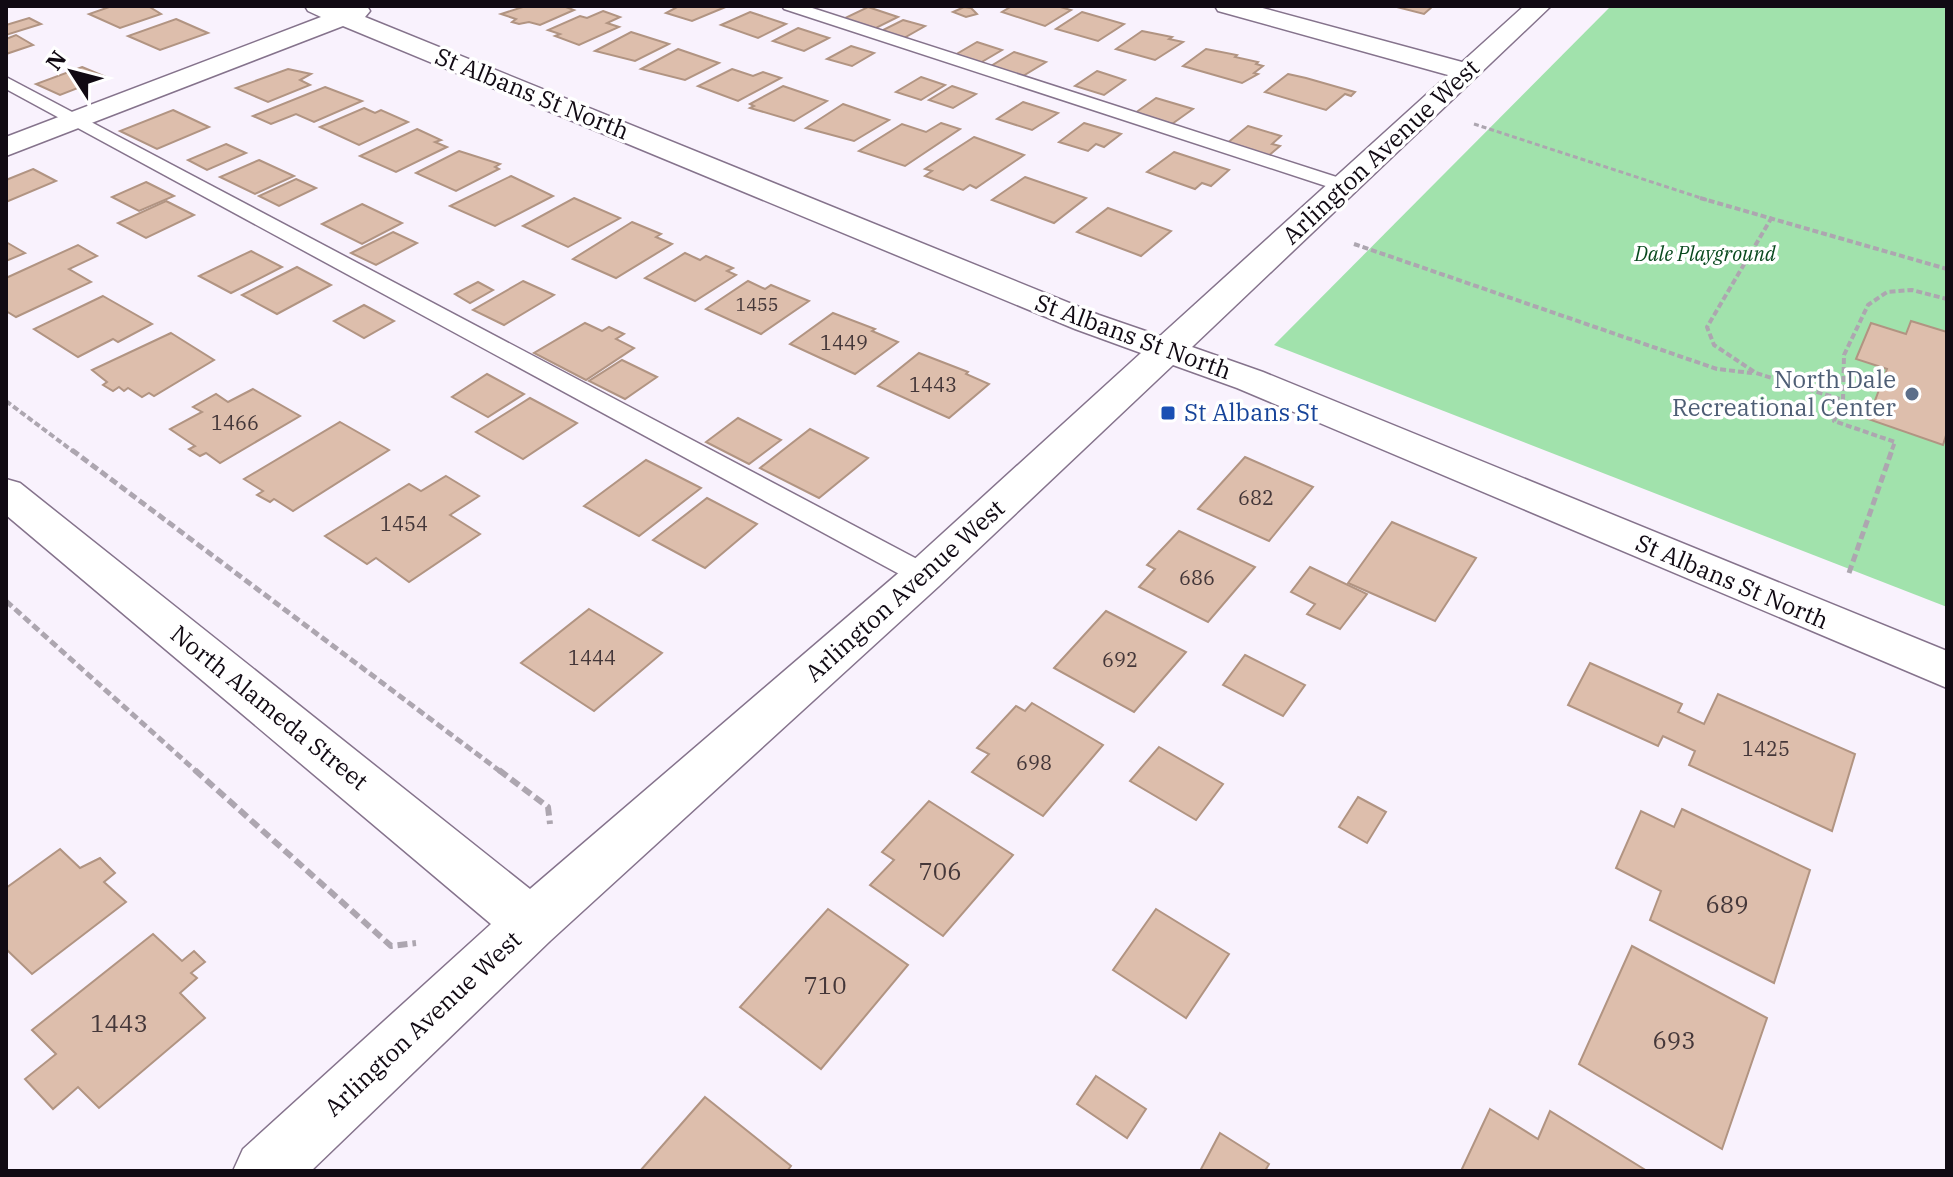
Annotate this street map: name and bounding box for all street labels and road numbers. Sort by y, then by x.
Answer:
street label: St Albans St North [431,40,634,147]
street label: Arlington Avenue West [1275,52,1486,251]
street label: St Albans St North [1031,286,1236,386]
street label: Arlington Avenue West [798,492,1011,689]
street label: St Albans St North [1631,526,1834,636]
street label: North Alameda Street [164,618,375,797]
street label: Arlington Avenue West [317,924,528,1123]

